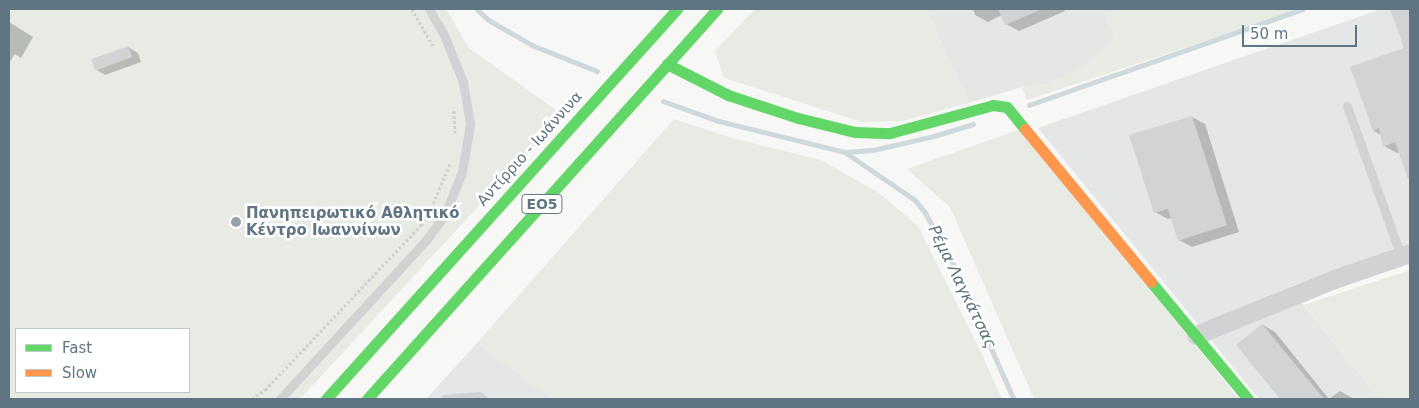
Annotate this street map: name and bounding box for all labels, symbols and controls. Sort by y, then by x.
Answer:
scale bar [1244,15,1359,47]
text: 50 m [1250,25,1288,43]
street label: Αντίρριο - Ιωάννινα [474,88,586,210]
road number: ΕΟ5 [521,192,563,215]
place label: Πανηπειρωτικό Αθλητικό Κέντρο Ιωαννίνων [246,204,460,239]
marker: Πανηπειρωτικό Αθλητικό Κέντρο Ιωαννίνων [230,216,242,228]
water label: Ρέμα Λαγκάτσας [924,222,1000,352]
legend [15,328,190,393]
text: Fast [62,339,92,357]
text: Slow [62,364,97,382]

